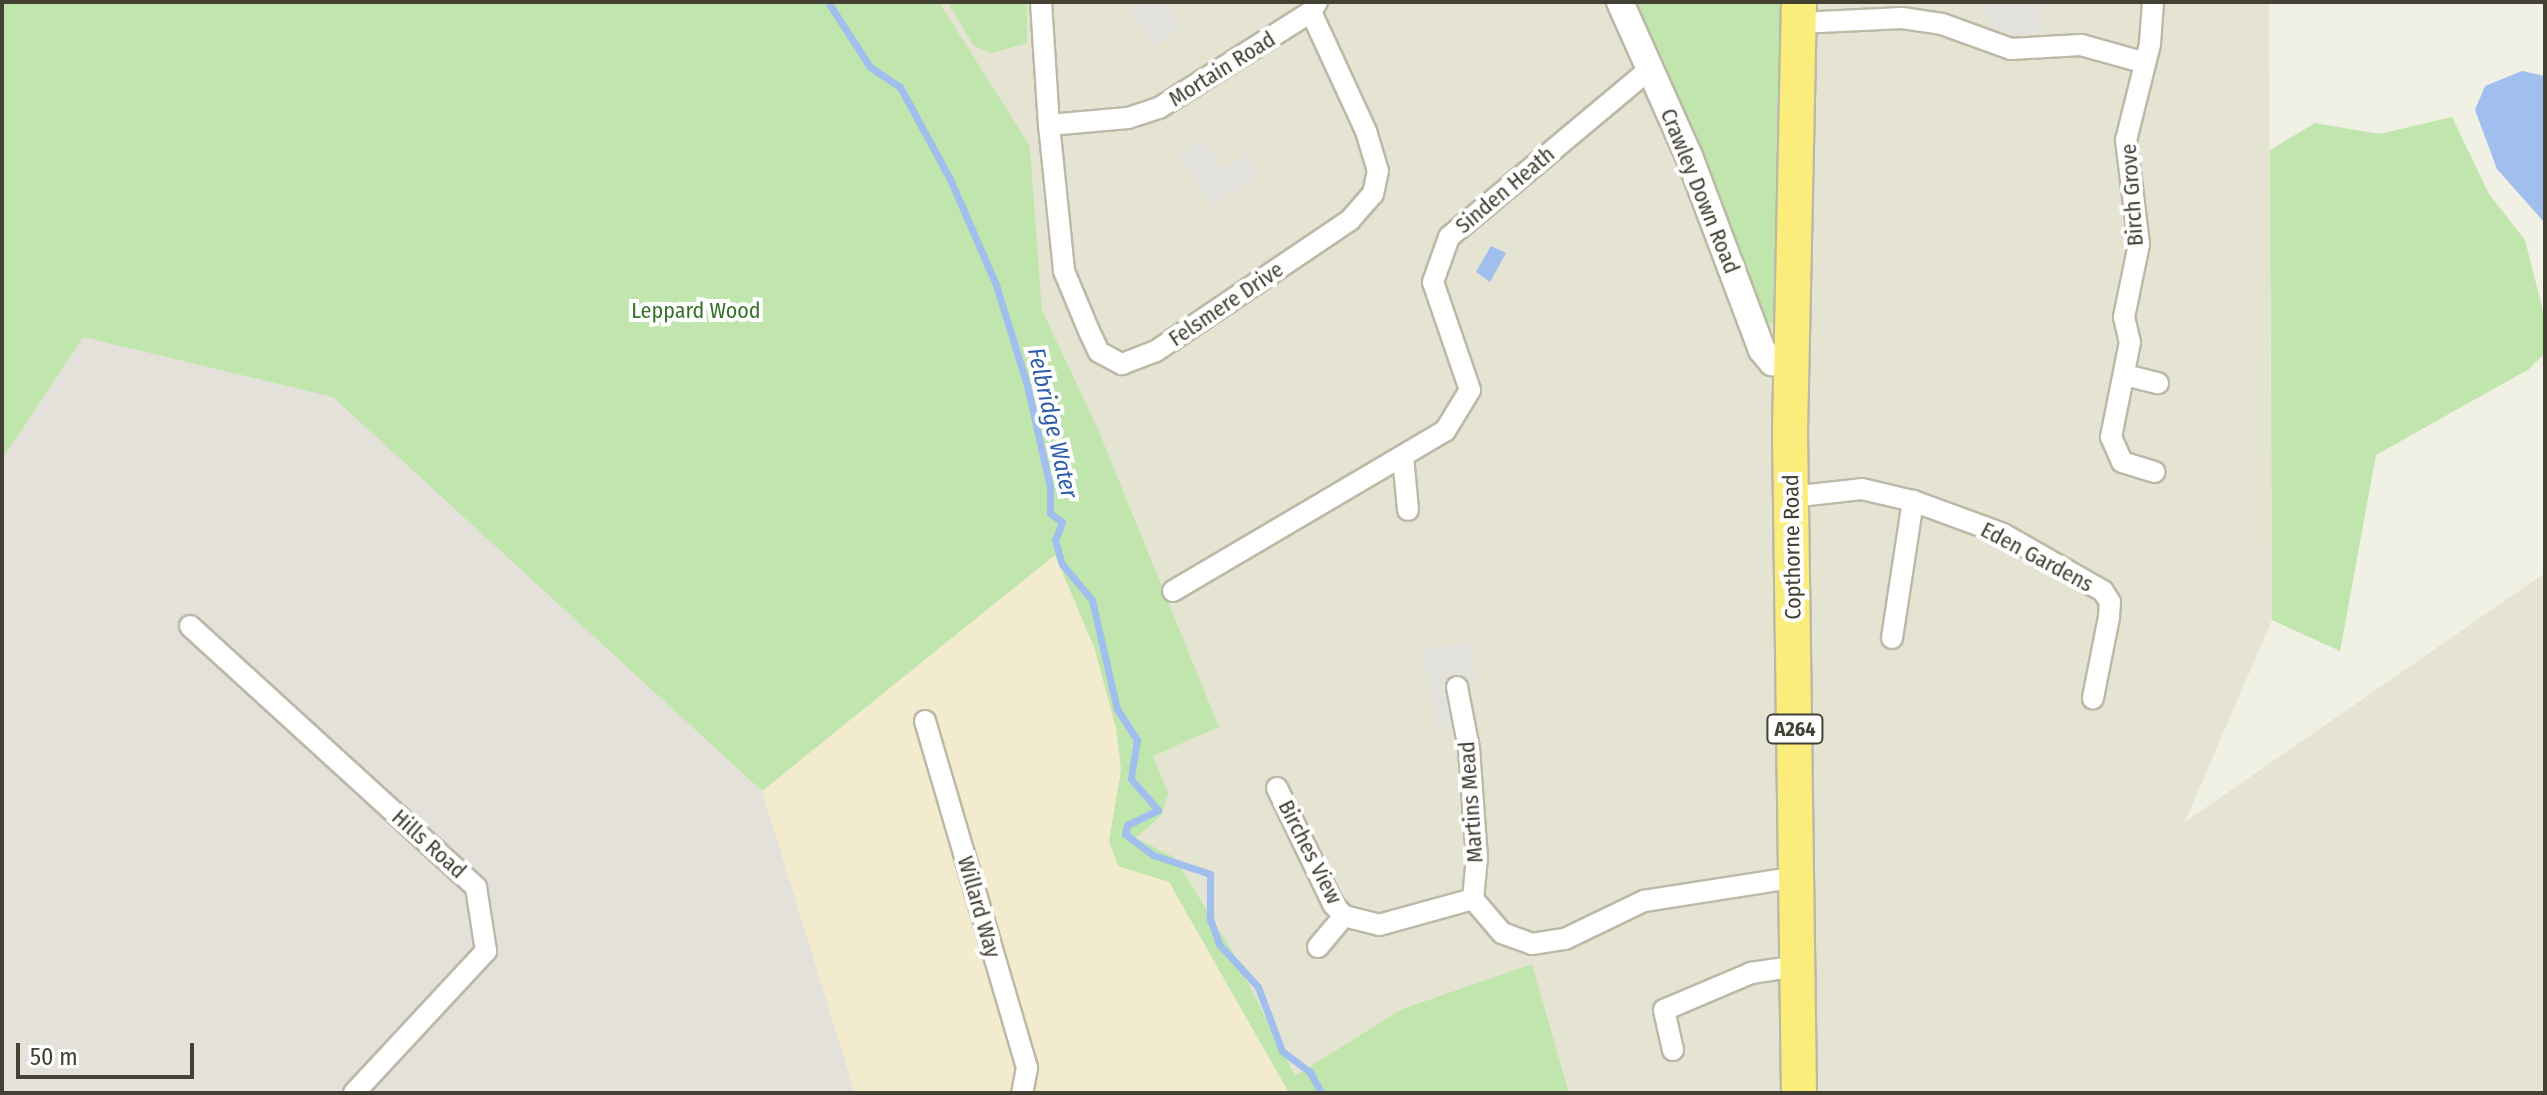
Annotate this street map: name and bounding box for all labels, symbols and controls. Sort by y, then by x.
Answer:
street label: Mortain Road [1164,26,1280,112]
street label: Crawley Down Road [1655,105,1745,277]
street label: Sinden Heath [1450,141,1560,239]
street label: Birch Grove [2115,143,2149,247]
street label: Felsmere Drive [1164,256,1288,352]
park label: Leppard Wood [631,298,761,324]
water label: Felbridge Water [1021,345,1083,501]
street label: Copthorne Road [1778,474,1806,620]
street label: Eden Gardens [1976,516,2098,598]
road number: A264 [1765,713,1825,745]
street label: Martins Mead [1454,740,1488,864]
street label: Birches View [1273,796,1347,908]
street label: Hills Road [386,804,472,884]
street label: Willard Way [952,853,1006,961]
scale bar [20,1027,198,1077]
text: 50 m [30,1043,78,1071]

